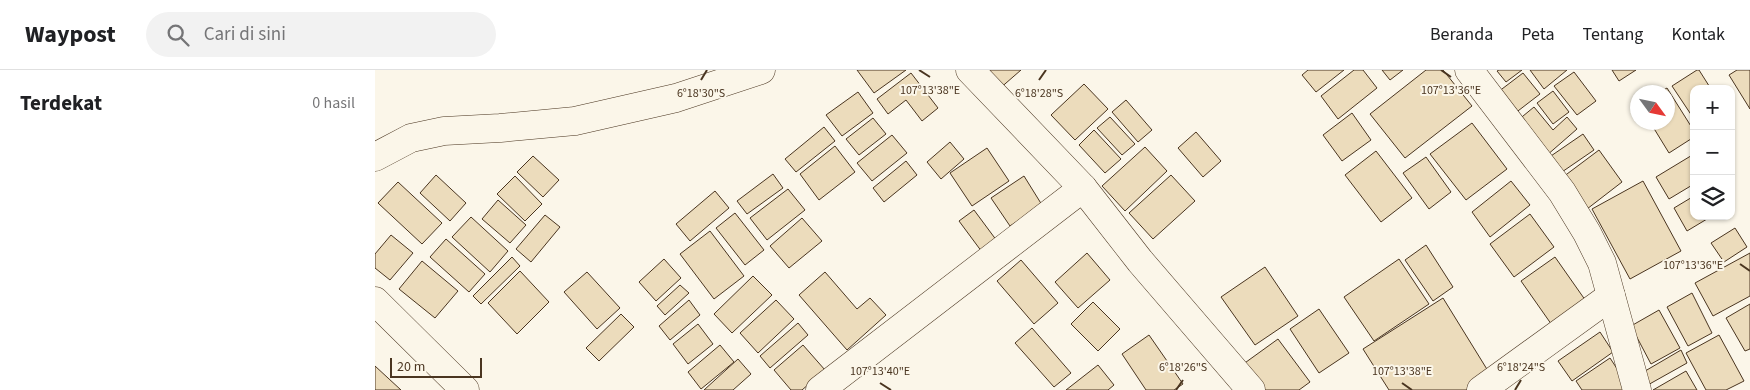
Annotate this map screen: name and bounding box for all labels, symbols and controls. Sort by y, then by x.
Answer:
search box [146,12,496,57]
text: Waypost [25,17,116,52]
icon: search [164,21,192,49]
text: Cari di sini [204,21,286,48]
text: Beranda [1430,22,1493,47]
text: Peta [1521,22,1554,47]
text: Tentang [1582,22,1643,47]
text: Kontak [1671,22,1725,47]
text: 107°13'38"E [900,82,960,99]
text: 107°13'36"E [1421,82,1481,99]
text: 6°18'30"S [677,85,725,102]
text: 6°18'28"S [1015,85,1063,102]
north arrow [1630,85,1675,130]
map controls [1690,85,1735,220]
button: + [1690,85,1735,130]
text: Terdekat [20,88,102,118]
text: 0 hasil [312,92,355,114]
button: − [1690,130,1735,175]
button: layers [1690,175,1735,220]
text: 107°13'36"E [1663,257,1723,274]
scale bar [390,355,483,378]
text: 20 m [397,357,425,377]
text: 6°18'26"S [1159,359,1207,376]
text: 6°18'24"S [1497,359,1545,376]
text: 107°13'40"E [850,363,910,380]
text: 107°13'38"E [1372,363,1432,380]

